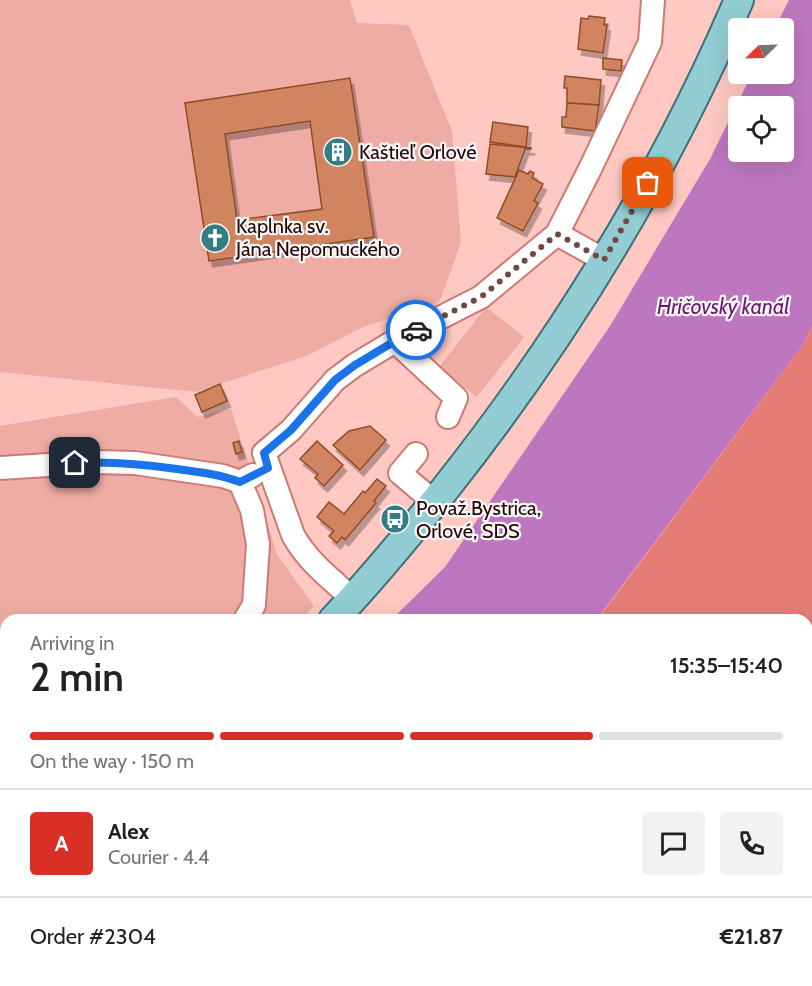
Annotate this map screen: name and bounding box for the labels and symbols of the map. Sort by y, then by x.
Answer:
north arrow [728,18,794,84]
building icon: Kaštieľ Orlové [322,136,354,168]
place label: Kaštieľ Orlové [359,140,476,164]
pin [622,157,673,208]
place label: Kaplnka sv. Jána Nepomuckého [235,214,400,261]
church icon: Kaplnka sv. Jána Nepomuckého [199,222,231,254]
water label: Hričovský kanál [657,294,789,319]
courier [386,300,446,360]
pin [49,437,100,488]
place label: Považ.Bystrica, Orlové, SDS [416,496,541,543]
bus stop icon: Považ.Bystrica, Orlové, SDS [379,503,411,535]

